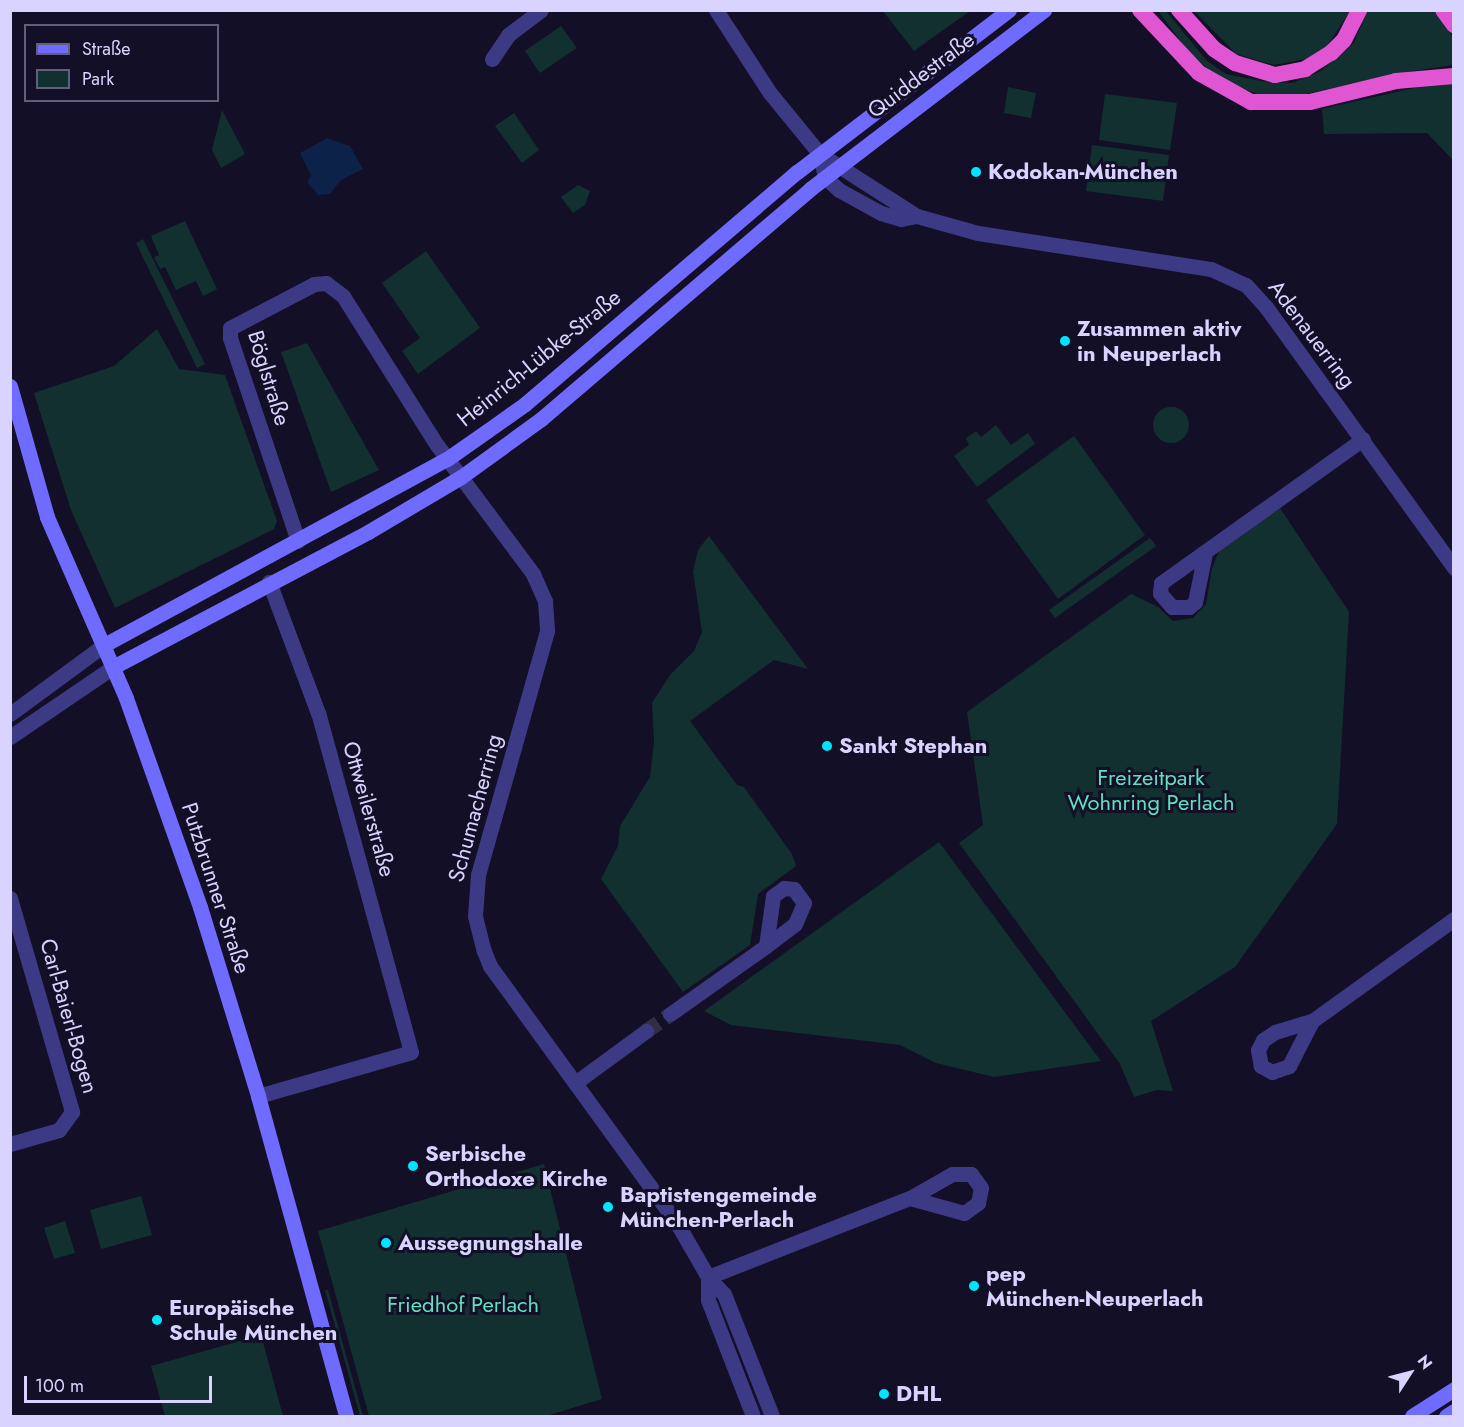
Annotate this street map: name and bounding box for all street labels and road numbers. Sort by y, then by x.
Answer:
street label: Quiddestraße [862,26,980,124]
street label: Adenauerring [1263,275,1361,393]
street label: Heinrich-Lübke-Straße [452,284,626,432]
street label: Böglstraße [242,327,296,429]
street label: Schumacherring [443,731,507,885]
street label: Ottweilerstraße [337,738,401,880]
street label: Putzbrunner Straße [176,799,256,977]
street label: Carl-Baierl-Bogen [34,936,104,1096]

